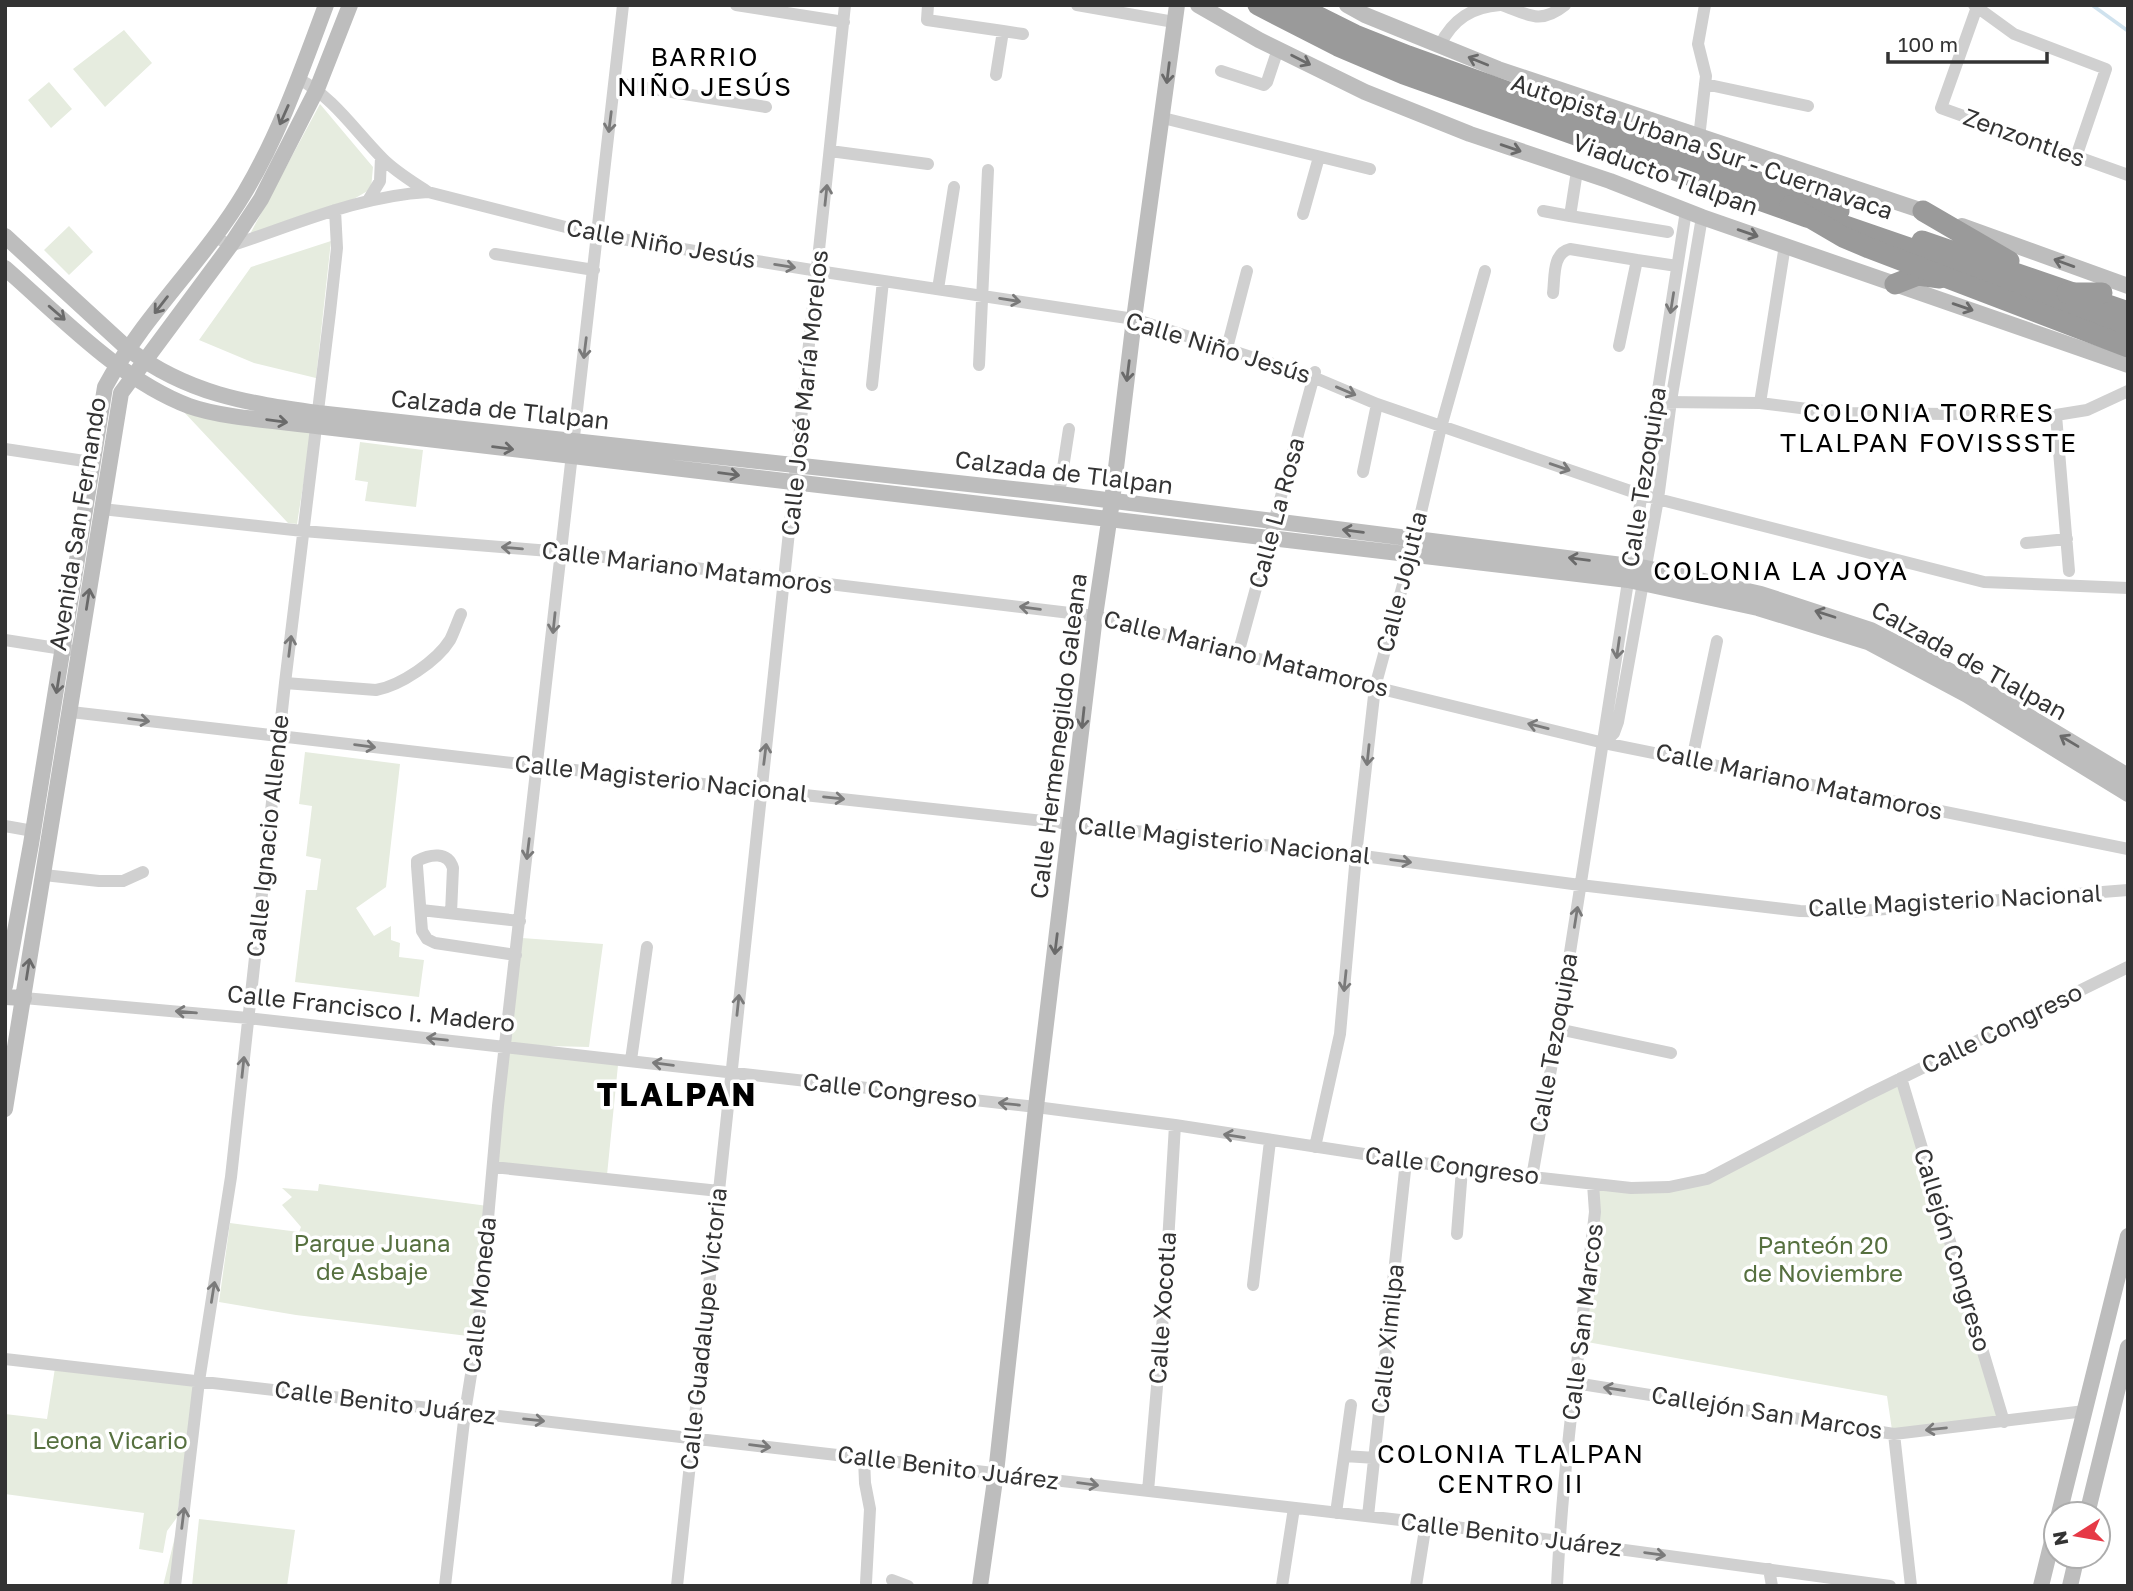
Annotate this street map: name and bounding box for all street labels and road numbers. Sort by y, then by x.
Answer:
street label: Autopista Urbana Sur - Cuernavaca [1508,66,1897,225]
street label: Zenzontles [1960,101,2089,172]
street label: Viaducto Tlalpan [1569,127,1762,221]
street label: Calle Niño Jesús [564,212,758,273]
street label: Calle José María Morelos [774,248,833,537]
street label: Calle Niño Jesús [1122,305,1314,388]
street label: Calzada de Tlalpan [390,383,611,434]
street label: Calle Tezoquipa [1614,385,1671,569]
street label: Avenida San Fernando [42,395,111,653]
street label: Calle La Rosa [1241,434,1310,591]
street label: Calzada de Tlalpan [953,444,1175,499]
street label: Calle Jojutla [1369,508,1432,655]
street label: Calle Mariano Matamoros [540,534,834,599]
street label: Calle Hermenegildo Galeana [1023,571,1092,900]
street label: Calzada de Tlalpan [1867,594,2073,726]
street label: Calle Mariano Matamoros [1101,603,1392,702]
street label: Calle Ignacio Allende [239,713,294,958]
street label: Calle Mariano Matamoros [1653,736,1945,825]
street label: Calle Magisterio Nacional [513,748,809,807]
street label: Calle Magisterio Nacional [1076,810,1372,869]
street label: Calle Magisterio Nacional [1807,877,2103,922]
street label: Calle Tezoquipa [1522,950,1583,1135]
street label: Calle Congreso [1916,976,2086,1079]
street label: Calle Francisco I. Madero [226,978,517,1037]
street label: Calle Congreso [801,1066,979,1113]
street label: Calle Congreso [1363,1139,1541,1190]
street label: Callejón Congreso [1909,1144,1998,1355]
street label: Calle Guadalupe Victoria [673,1186,732,1472]
street label: Calle Moneda [456,1215,501,1374]
street label: Calle San Marcos [1555,1222,1608,1422]
street label: Calle Xocotla [1142,1231,1181,1385]
street label: Calle Ximilpa [1364,1262,1409,1415]
street label: Calle Benito Juárez [273,1374,498,1429]
street label: Callejón San Marcos [1650,1379,1885,1444]
street label: Calle Benito Juárez [836,1439,1061,1494]
street label: Calle Benito Juárez [1399,1506,1624,1561]

